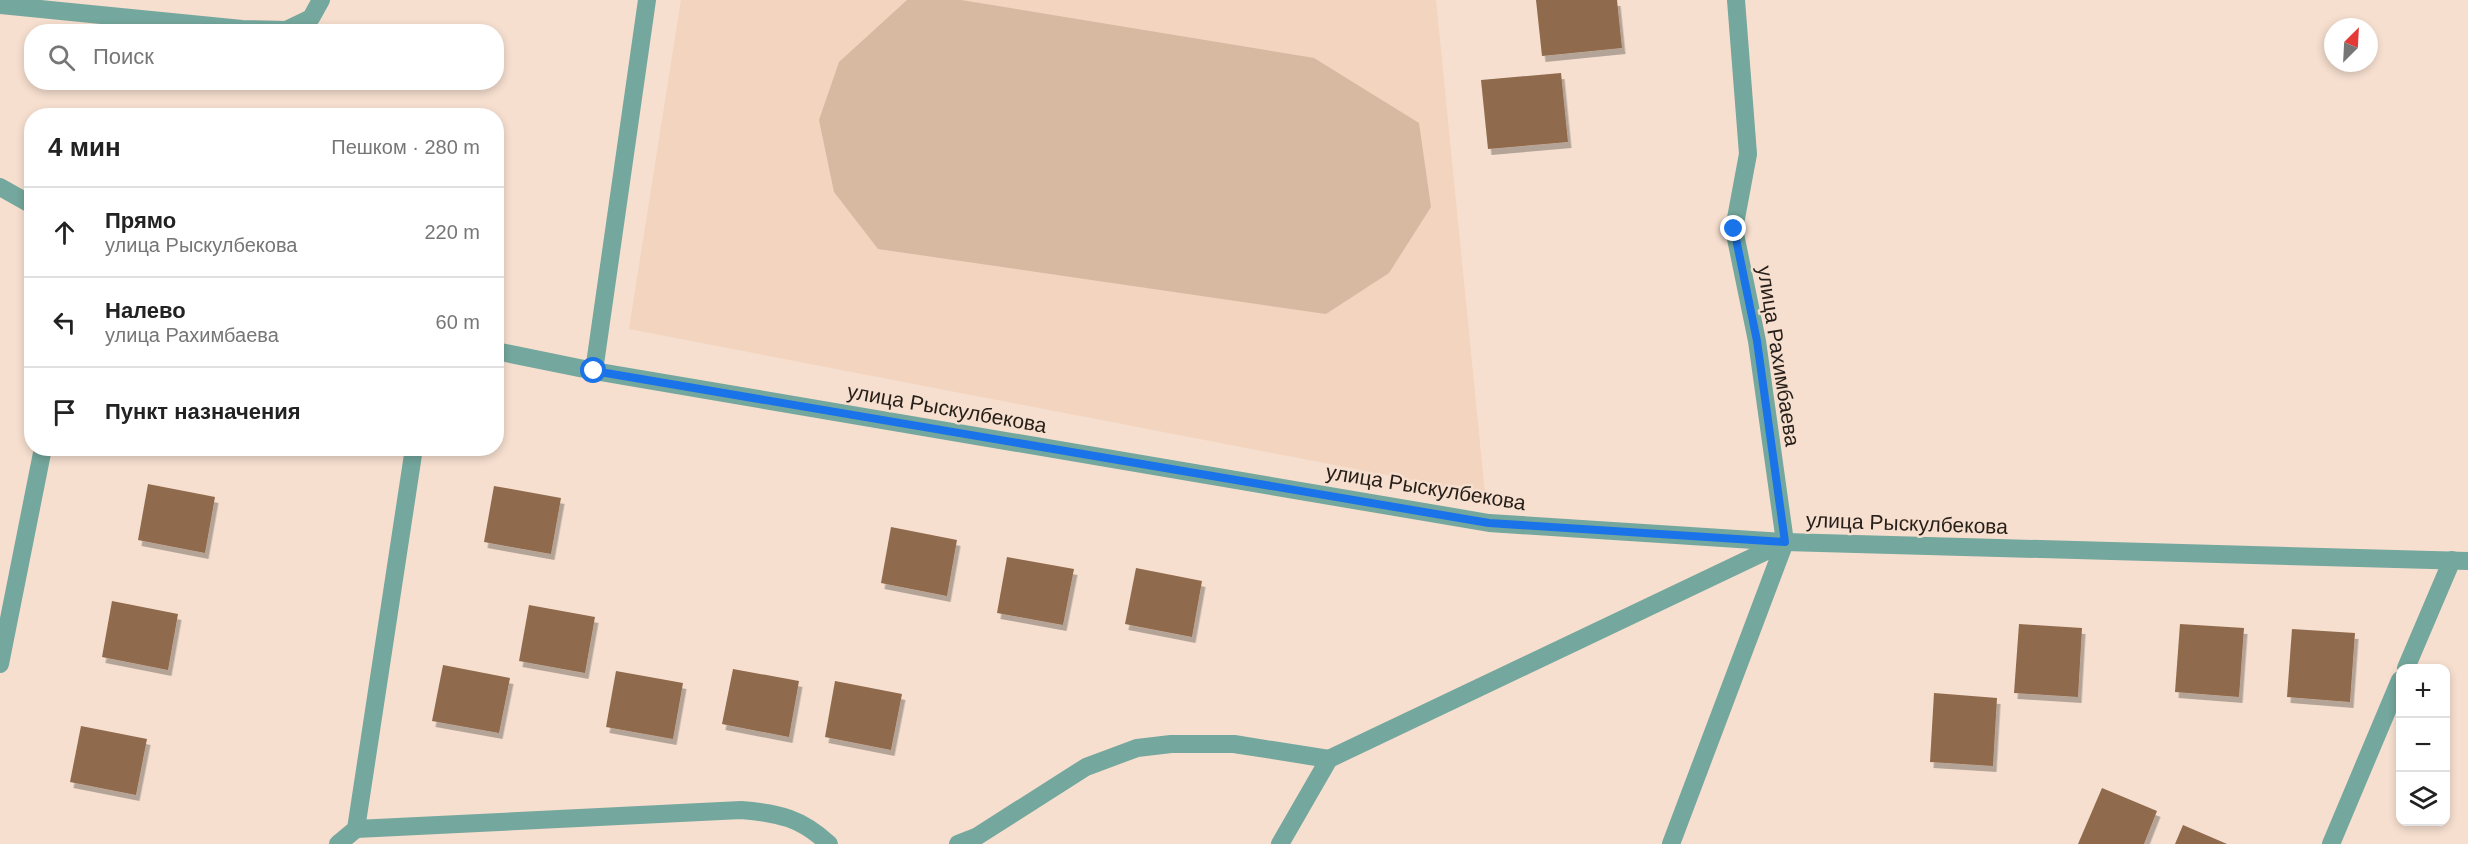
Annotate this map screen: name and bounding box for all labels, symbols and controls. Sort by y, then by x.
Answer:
north arrow [2324,18,2378,72]
search box [24,24,504,90]
icon: search [45,41,78,74]
text: Поиск [93,44,154,69]
text: 4 мин [48,132,121,162]
text: Пешком · 280 m [331,136,480,158]
text: Прямо [105,208,176,233]
route end [1720,215,1746,241]
icon: ahead [48,216,81,249]
text: 220 m [424,221,480,243]
text: улица Рыскулбекова [105,234,297,256]
street label: улица Рахимбаева [1753,264,1805,448]
text: Налево [105,298,186,323]
icon: left [48,306,81,339]
text: 60 m [436,311,480,333]
text: улица Рахимбаева [105,324,279,346]
route start [580,357,606,383]
street label: улица Рыскулбекова [846,379,1049,437]
icon: arrive [48,396,81,429]
text: Пункт назначения [105,399,301,424]
street label: улица Рыскулбекова [1324,460,1528,514]
street label: улица Рыскулбекова [1806,508,2009,538]
map controls [2396,664,2450,826]
button: + [2396,664,2450,718]
button: − [2396,718,2450,772]
button: layers [2396,772,2450,826]

